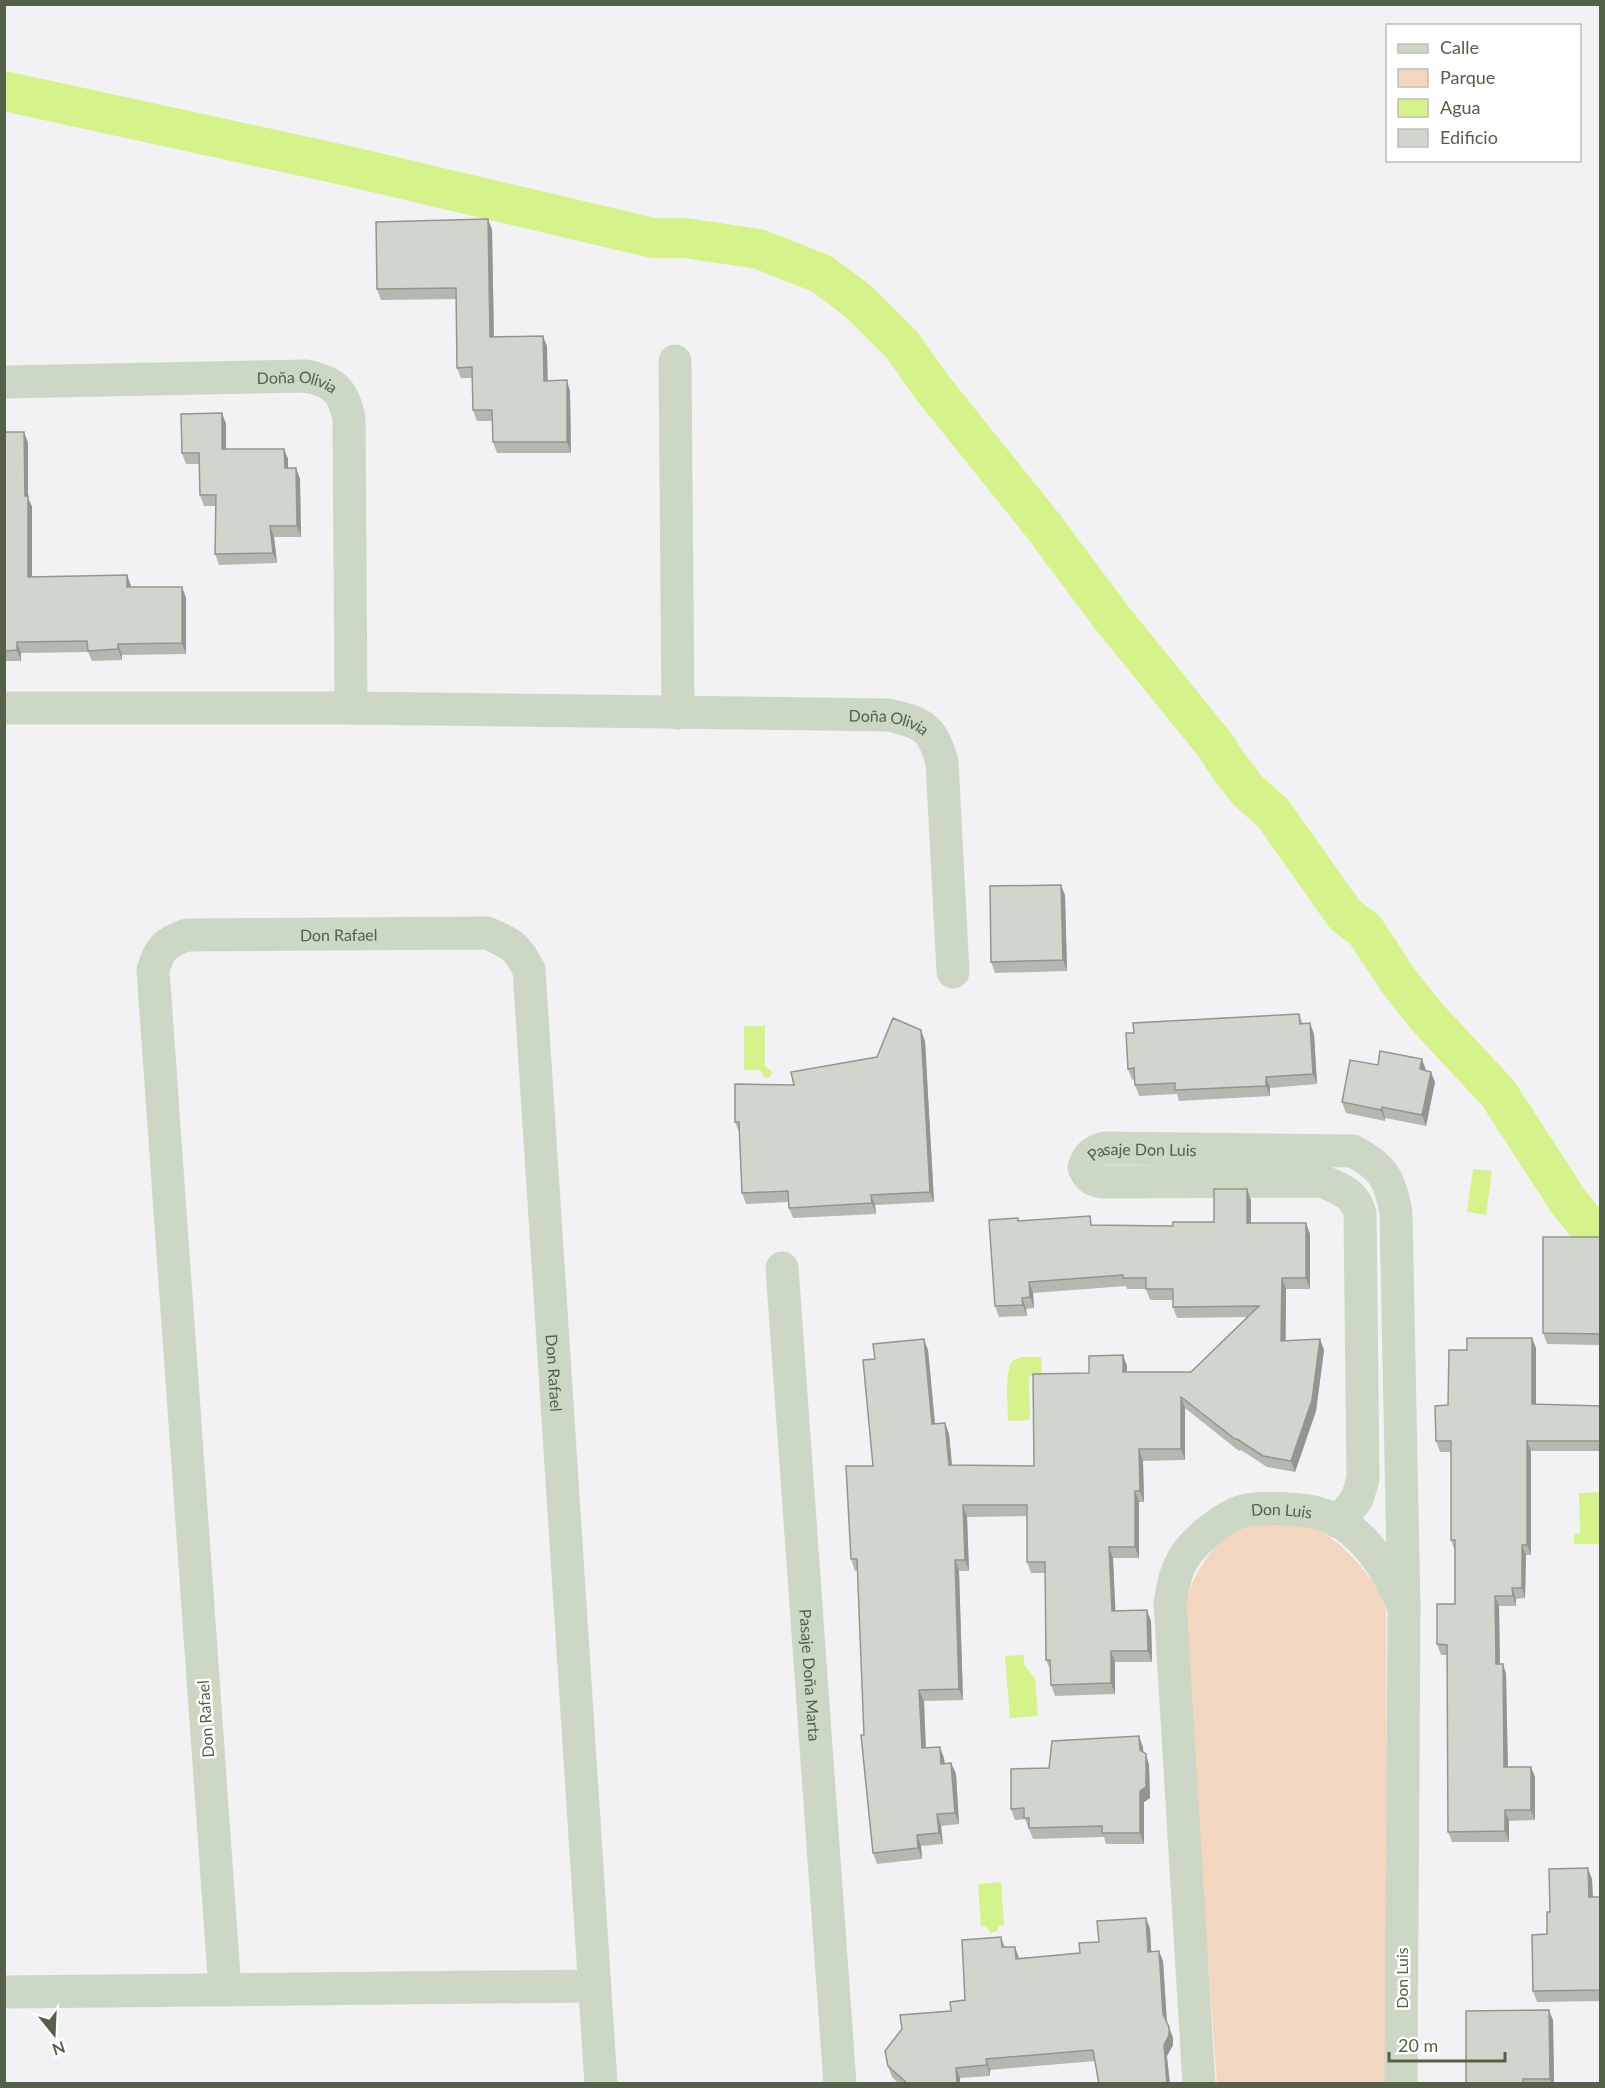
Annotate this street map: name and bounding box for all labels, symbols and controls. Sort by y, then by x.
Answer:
legend [1386,24,1581,162]
text: Calle [1440,36,1479,58]
text: Parque [1440,66,1495,88]
text: Agua [1440,96,1481,118]
text: Edificio [1440,126,1498,148]
street label: Doña Olivia [257,366,342,396]
street label: Doña Olivia [849,705,934,738]
street label: Don Rafael [300,924,378,944]
street label: Pasaje Don Luis [1083,1138,1197,1164]
street label: Don Rafael [543,1334,567,1412]
street label: Don Luis [1250,1499,1314,1521]
street label: Pasaje Doña Marta [797,1608,825,1742]
street label: Don Rafael [193,1680,217,1758]
street label: Don Luis [1392,1947,1411,2009]
north arrow [24,2004,84,2064]
scale bar [1389,2025,1504,2063]
text: 20 m [1398,2034,1438,2056]
text: N [50,2038,68,2060]

